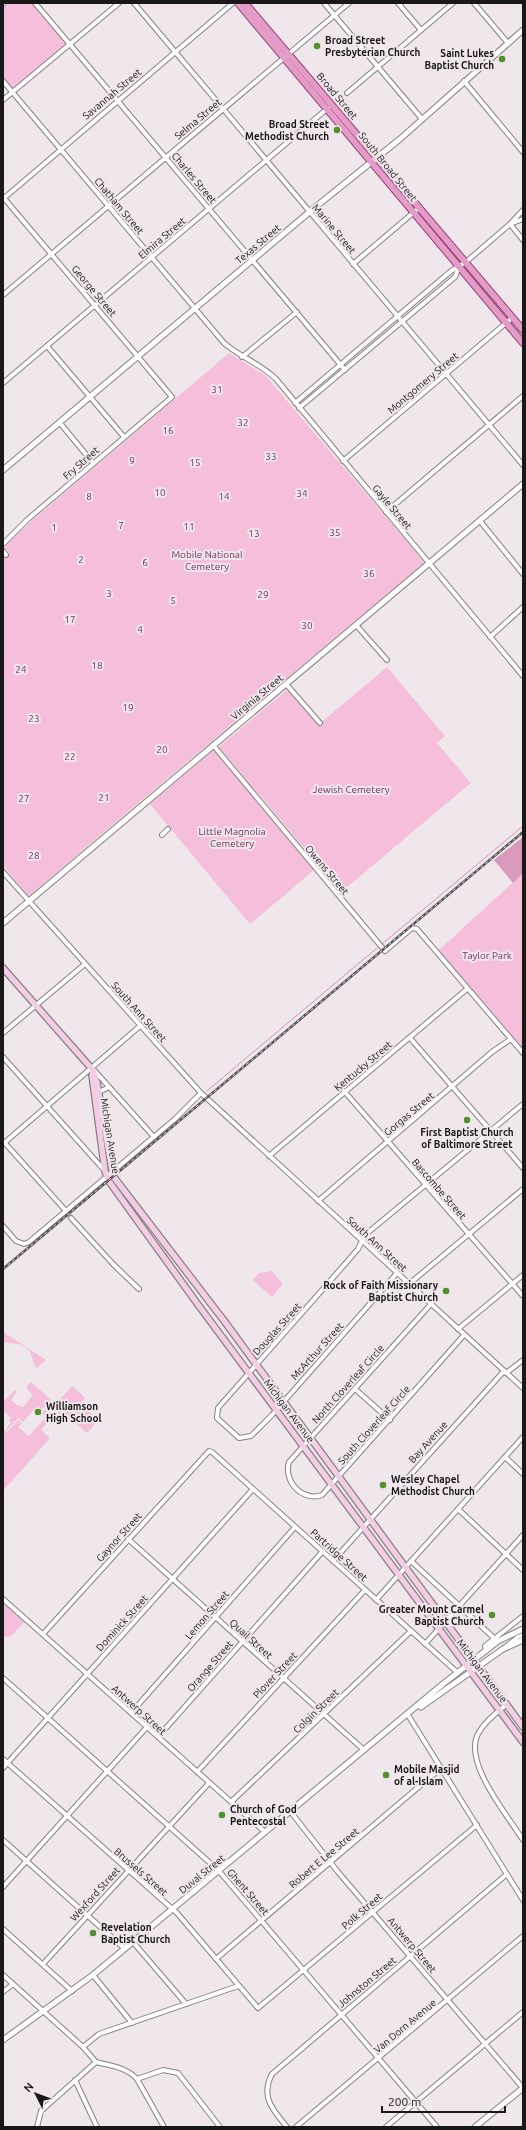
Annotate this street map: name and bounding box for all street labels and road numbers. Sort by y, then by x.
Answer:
street label: Savannah Street [81,66,143,122]
street label: Broad Street [314,71,360,121]
street label: Selma Street [172,96,224,142]
street label: South Broad Street [357,130,419,204]
street label: Charles Street [169,150,219,206]
street label: Chatham Street [92,175,146,237]
street label: Marine Street [310,202,358,256]
street label: Elmira Street [136,215,188,261]
street label: Texas Street [233,222,283,266]
street label: George Street [69,263,119,319]
street label: Montgomery Street [385,350,461,416]
street label: Fry Street [61,444,101,482]
street label: Gayle Street [370,482,414,532]
street label: Virginia Street [229,672,285,722]
street label: Owens Street [303,843,351,897]
street label: South Ann Street [109,980,169,1044]
street label: Kentucky Street [332,1039,394,1093]
street label: Gorgas Street [382,1090,436,1138]
street label: Michigan Avenue [99,1097,121,1175]
street label: Bascombe Street [410,1157,468,1222]
street label: South Ann Street [345,1214,409,1274]
street label: Douglas Street [251,1300,303,1357]
street label: McArthur Street [288,1320,346,1382]
street label: North Cloverleaf Circle [310,1342,386,1426]
street label: Michigan Avenue [262,1377,316,1445]
street label: South Cloverleaf Circle [336,1383,412,1467]
street label: Bay Avenue [406,1419,450,1465]
street label: Gaynor Street [94,1510,144,1564]
street label: Partridge Street [308,1527,370,1583]
street label: Lemon Street [183,1588,231,1642]
street label: Dominick Street [94,1593,150,1653]
street label: Quail Street [227,1617,275,1661]
street label: Michigan Avenue [455,1637,509,1705]
street label: Orange Street [185,1638,235,1694]
street label: Plover Street [251,1650,299,1700]
street label: Antwerp Street [110,1683,168,1737]
street label: Colgin Street [291,1687,341,1735]
street label: Robert E Lee Street [287,1826,361,1890]
street label: Brussels Street [112,1846,170,1898]
street label: Duval Street [177,1852,227,1896]
street label: Wexford Street [68,1865,122,1923]
street label: Ghent Street [225,1867,271,1917]
street label: Polk Street [340,1891,384,1931]
street label: Antwerp Street [386,1915,439,1975]
street label: Johnston Street [336,1955,398,2009]
street label: Van Dorn Avenue [372,1997,438,2055]

